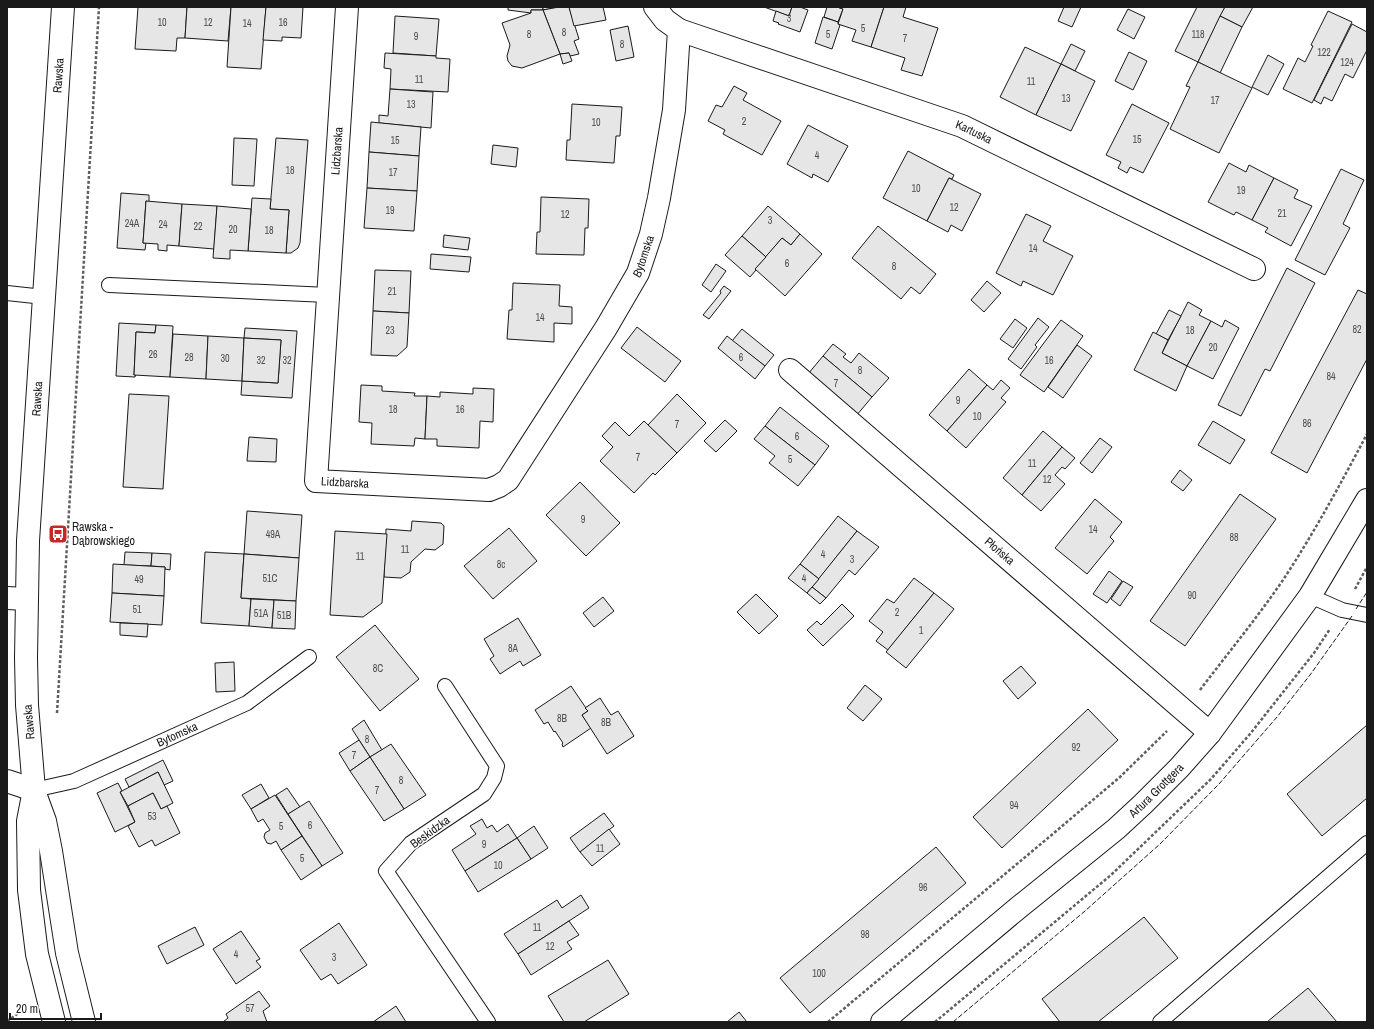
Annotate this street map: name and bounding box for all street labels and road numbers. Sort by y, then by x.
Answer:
street label: Rawska [49,57,68,93]
street label: Kartuska [953,116,995,148]
street label: Lidzbarska [327,126,347,176]
street label: Bytomska [629,233,658,280]
street label: Rawska [28,380,46,417]
street label: Lidzbarska [320,473,370,492]
street label: Płońska [981,534,1018,569]
street label: Rawska [19,703,38,740]
street label: Bytomska [154,718,200,751]
street label: Artura Grottgera [1125,760,1188,822]
street label: Beskidzka [407,812,453,852]

